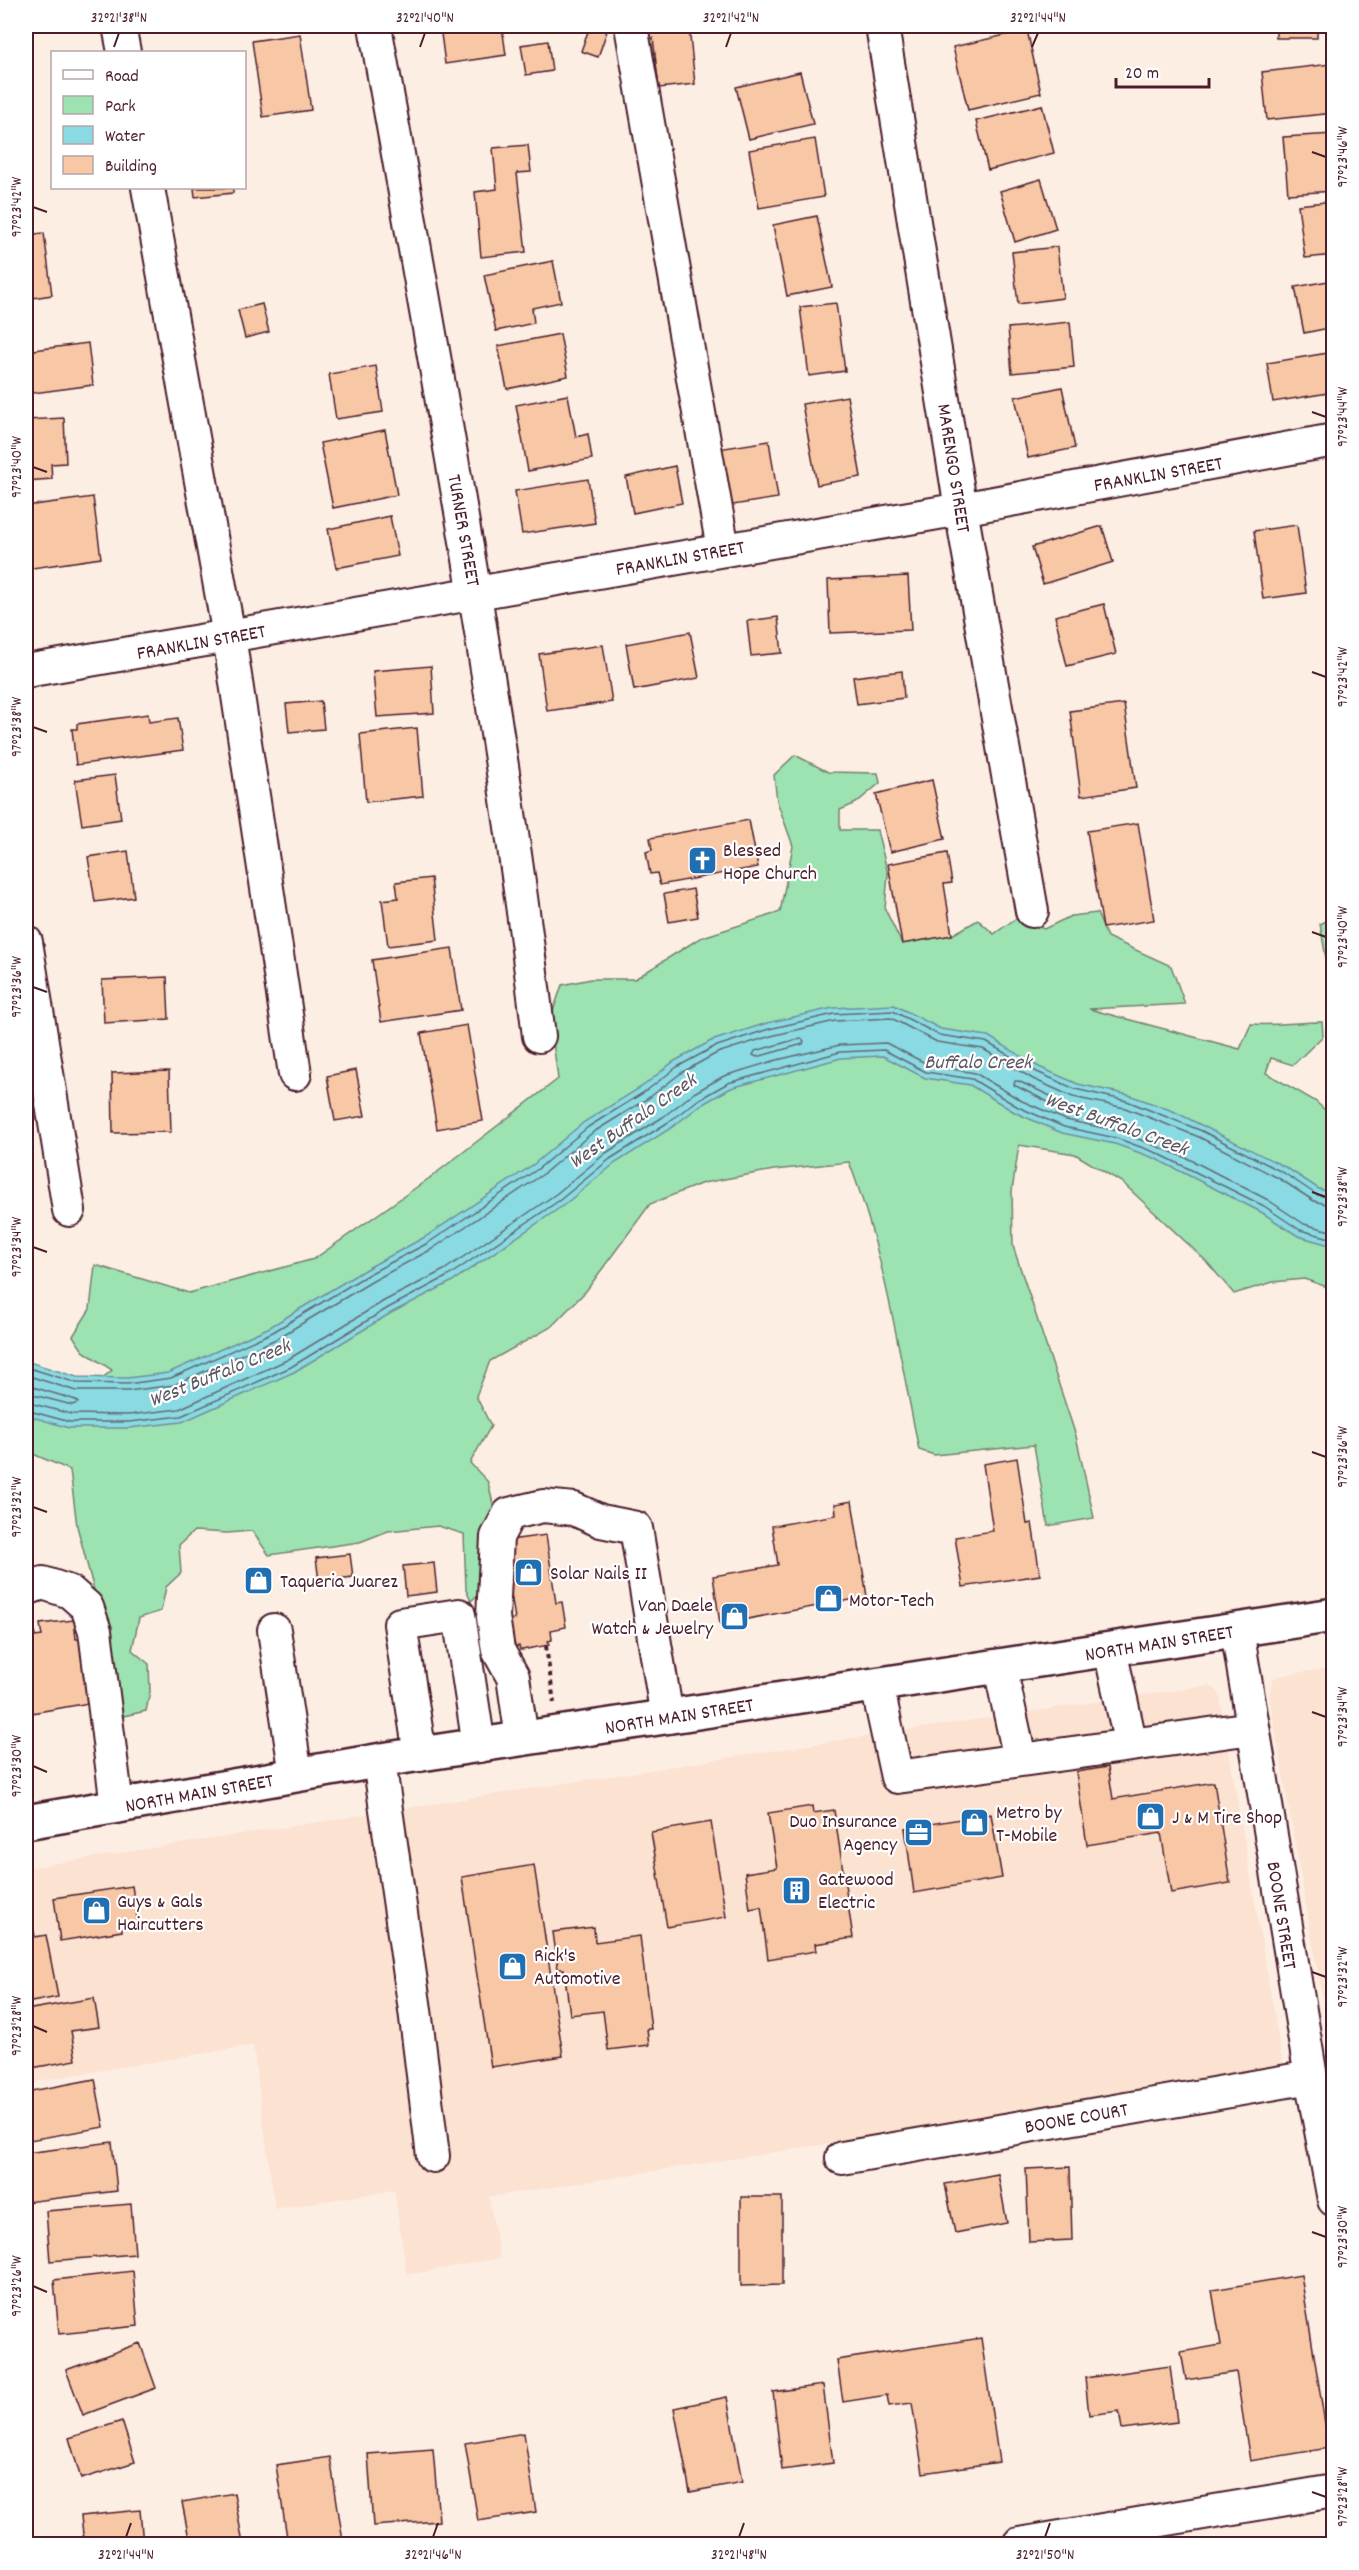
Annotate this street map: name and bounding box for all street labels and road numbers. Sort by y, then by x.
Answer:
street label: MARENGO STREET [928,402,976,535]
street label: FRANKLIN STREET [1092,451,1225,501]
street label: TURNER STREET [438,472,486,589]
street label: FRANKLIN STREET [614,535,747,585]
street label: FRANKLIN STREET [135,619,268,669]
street label: NORTH MAIN STREET [1083,1619,1236,1671]
street label: NORTH MAIN STREET [603,1692,756,1744]
street label: NORTH MAIN STREET [123,1768,276,1822]
street label: BOONE STREET [1258,1860,1302,1971]
street label: BOONE COURT [1023,2097,1131,2143]

